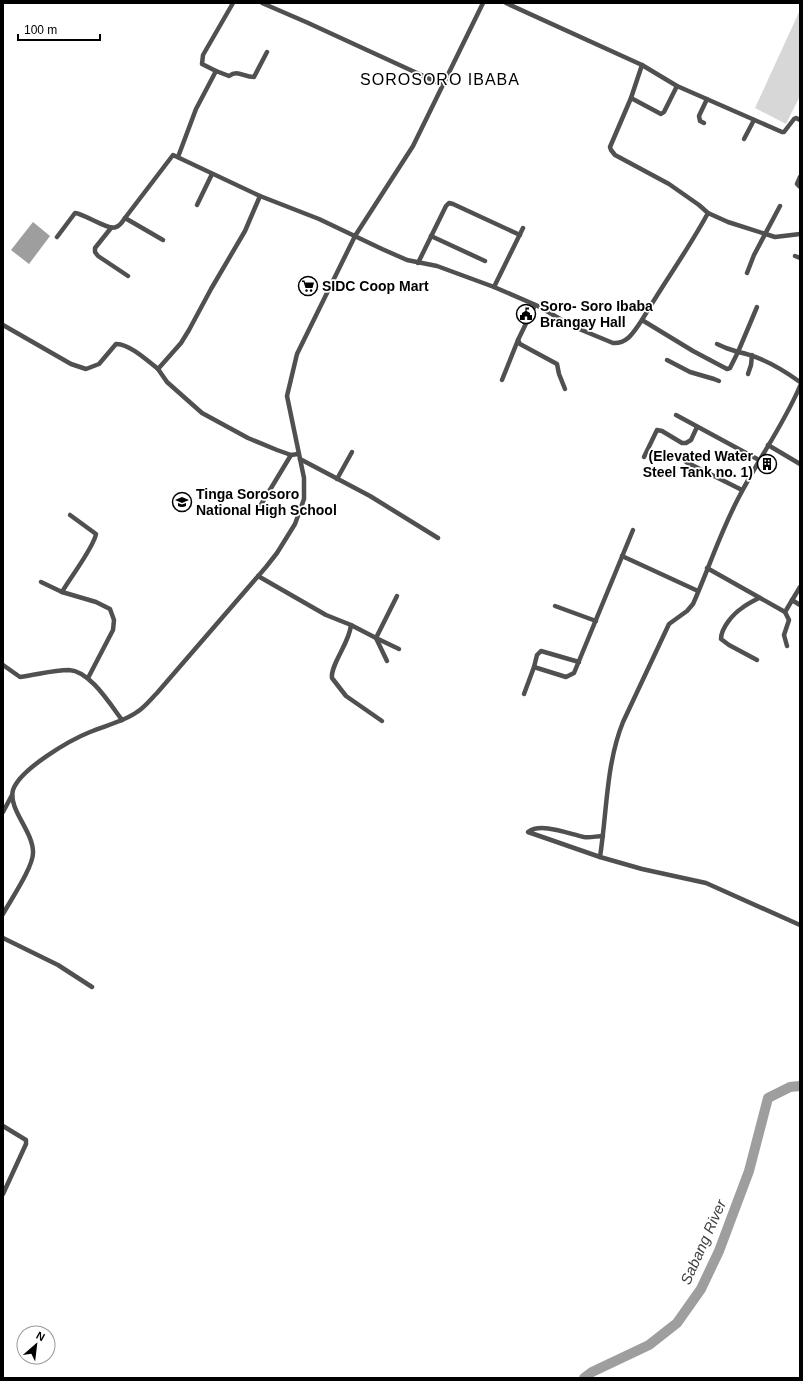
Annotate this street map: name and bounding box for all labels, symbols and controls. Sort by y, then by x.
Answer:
scale bar [18,16,100,42]
text: 100 m [24,23,57,37]
district label: SOROSORO IBABA [360,71,520,88]
supermarket icon: SIDC Coop Mart [297,275,319,297]
place label: SIDC Coop Mart [322,278,429,294]
place label: Soro- Soro Ibaba Brangay Hall [540,298,653,330]
public building icon: Soro- Soro Ibaba Brangay Hall [515,303,537,325]
place label: (Elevated Water Steel Tank no. 1) [643,448,754,480]
building icon: (Elevated Water Steel Tank no. 1) [756,453,778,475]
place label: Tinga Sorosoro National High School [196,486,337,518]
school or university icon: Tinga Sorosoro National High School [171,491,193,513]
water label: Sabang River [677,1196,730,1287]
north arrow [16,1325,56,1365]
text: N [34,1329,47,1343]

